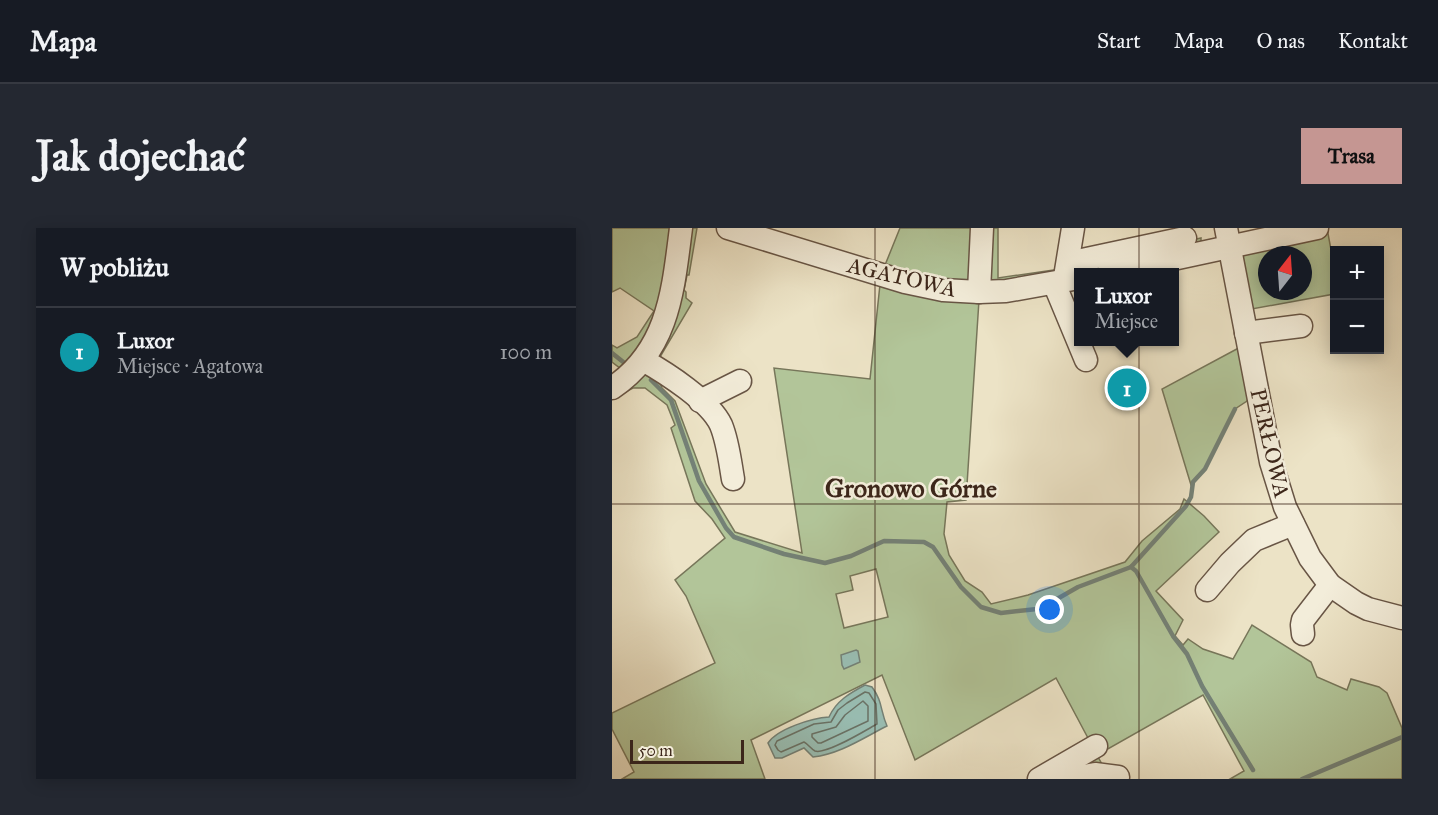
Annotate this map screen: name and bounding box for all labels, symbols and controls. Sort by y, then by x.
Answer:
text: Mapa [30,24,97,59]
text: Start [1097,28,1141,54]
text: Mapa [1174,28,1224,54]
text: O nas [1257,28,1305,54]
text: Kontakt [1338,28,1408,54]
button: Trasa [1301,128,1402,184]
text: Jak dojechać [36,130,245,182]
north arrow [1258,246,1312,300]
map controls [1330,246,1384,354]
button: + [1330,246,1384,300]
text: W pobliżu [60,251,169,283]
street label: AGATOWA [844,251,959,303]
popup [1074,268,1179,346]
text: Luxor [1095,282,1152,309]
button: − [1330,300,1384,354]
text: Miejsce [1095,309,1158,333]
text: Luxor [117,327,174,354]
text: 1 [76,340,83,364]
text: 100 m [500,340,552,364]
text: Miejsce · Agatowa [117,354,263,378]
pin: 1 [1108,366,1146,410]
street label: PERŁOWA [1244,386,1296,500]
district label: Gronowo Górne [825,472,997,504]
your location [1035,595,1064,624]
scale bar [630,737,744,764]
text: 50 m [639,741,673,760]

